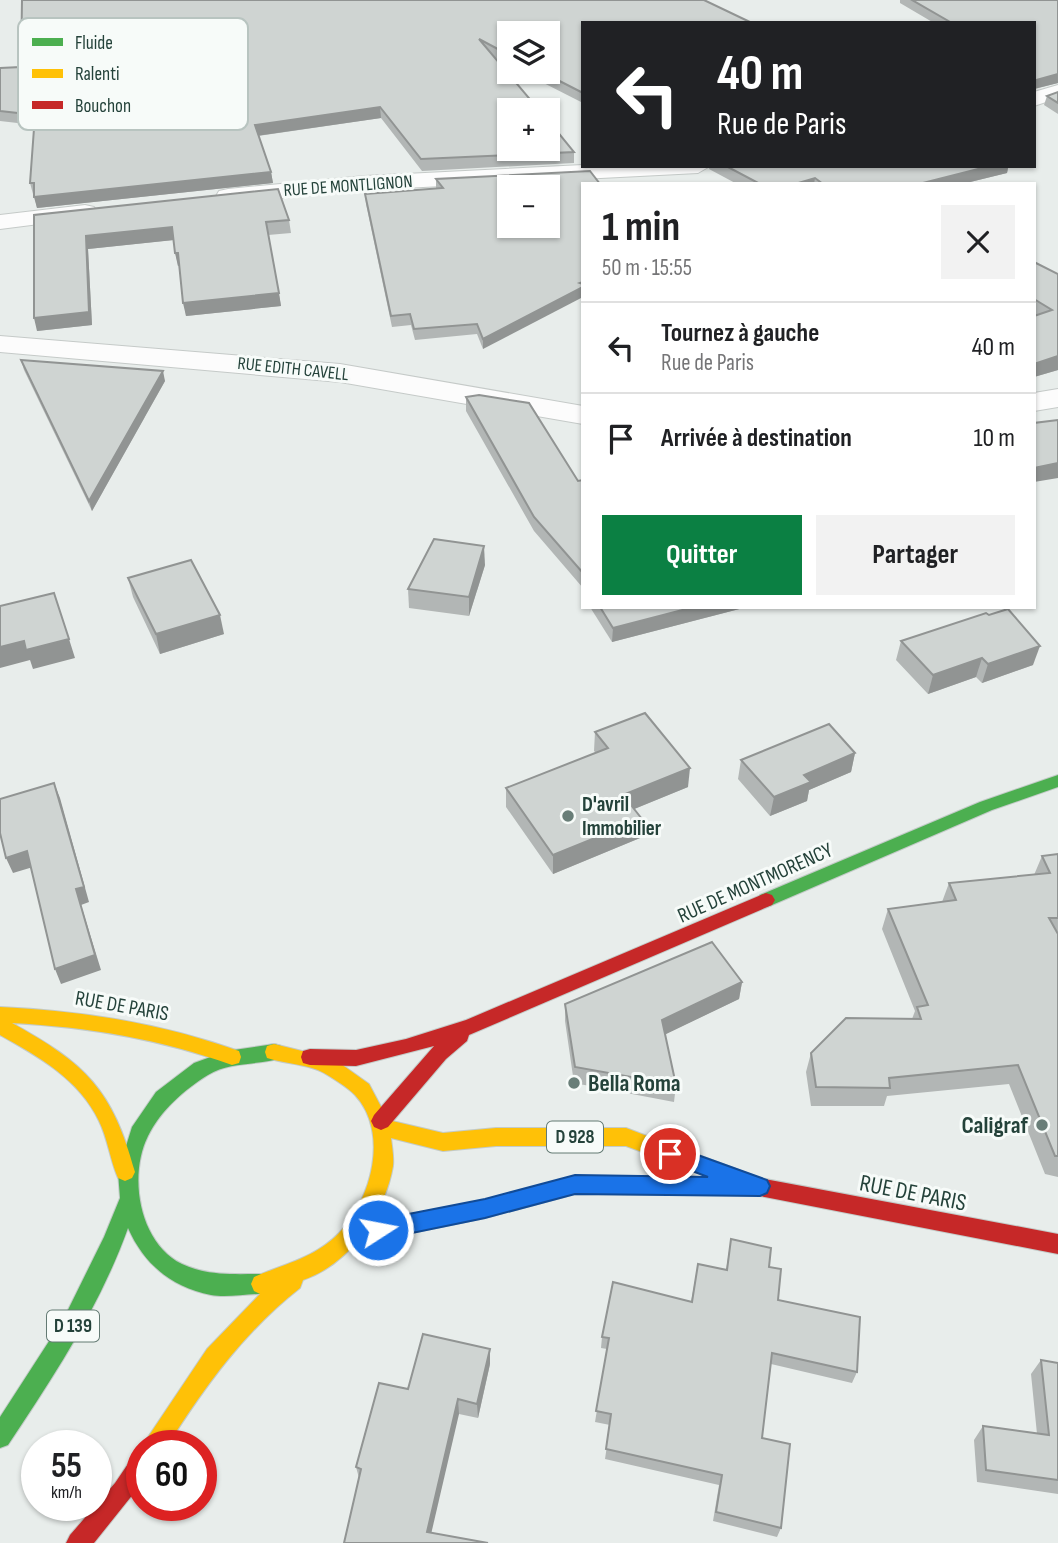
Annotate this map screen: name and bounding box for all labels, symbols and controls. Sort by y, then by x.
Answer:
legend [18,18,248,130]
map controls [497,21,560,238]
button: layers [497,21,560,84]
text: Fluide [75,32,113,55]
text: 40 m [717,45,803,104]
icon: left [602,49,693,140]
text: Ralenti [75,63,120,86]
text: Bouchon [75,95,131,118]
button: + [497,98,560,161]
text: Rue de Paris [717,105,846,144]
street label: RUE DE MONTLIGNON [283,171,413,201]
button: − [497,175,560,238]
text: 1 min [602,202,680,253]
button: close [941,205,1015,279]
text: 50 m · 15:55 [602,254,692,282]
text: Tournez à gauche [661,318,819,349]
icon: left [602,329,640,367]
text: 40 m [972,332,1015,363]
text: Rue de Paris [661,349,754,377]
street label: RUE EDITH CAVELL [237,353,350,385]
icon: arrive [602,420,640,458]
text: Arrivée à destination [661,423,852,454]
text: 10 m [973,423,1015,454]
button: Quitter [602,515,802,595]
button: Partager [816,515,1015,595]
place label: D'avril Immobilier [582,792,662,841]
marker: D'avril Immobilier [560,808,576,824]
street label: RUE DE MONTMORENCY [674,838,837,928]
street label: RUE DE PARIS [73,985,171,1027]
place label: Bella Roma [588,1069,681,1098]
marker: Bella Roma [566,1075,582,1091]
place label: Caligraf [962,1111,1028,1140]
marker: Caligraf [1034,1117,1050,1133]
road number: D 928 [547,1121,603,1152]
pin [640,1124,700,1184]
icon: arrive [651,1135,689,1173]
street label: RUE DE PARIS [857,1168,969,1218]
position arrow [341,1193,415,1267]
road number: D 139 [47,1310,99,1342]
speed limit sign: 60 [126,1430,217,1521]
text: 55 [51,1445,82,1488]
text: km/h [51,1482,82,1503]

